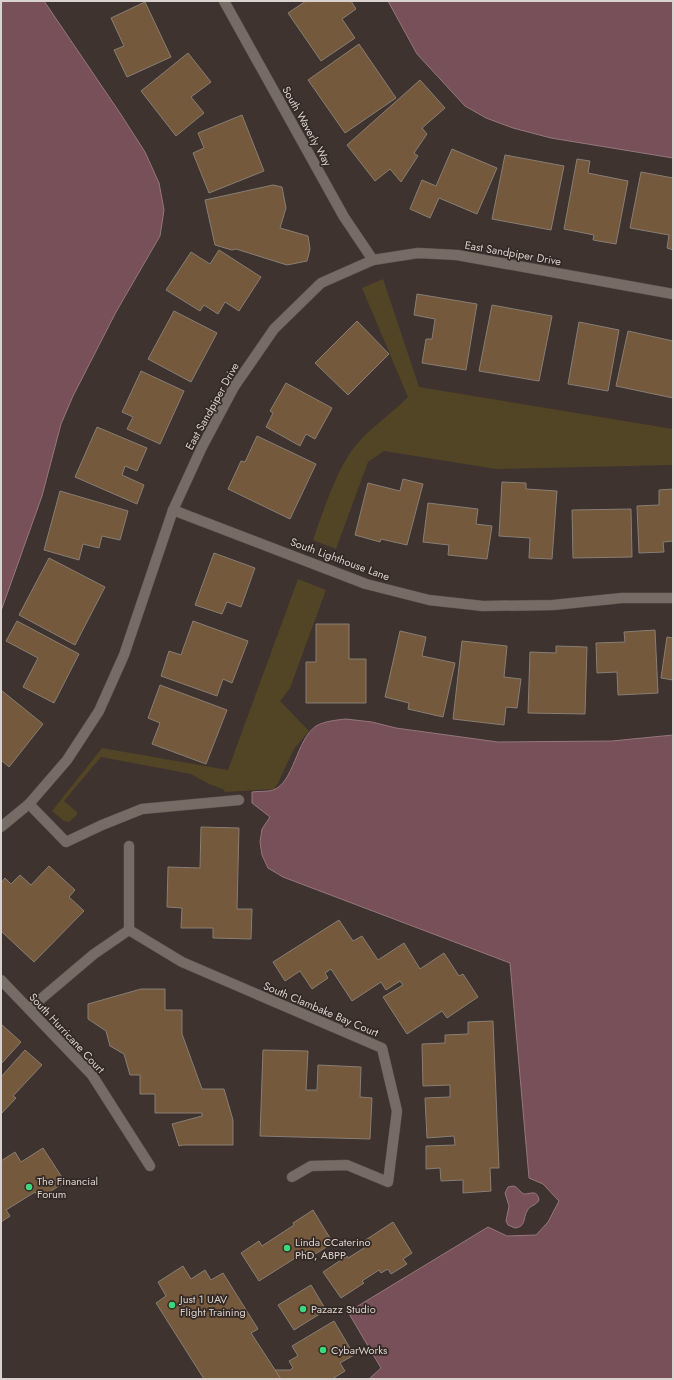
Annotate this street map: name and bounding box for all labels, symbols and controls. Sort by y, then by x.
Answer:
street label: South Waverly Way [278,83,336,169]
street label: East Sandpiper Drive [464,237,563,269]
street label: East Sandpiper Drive [181,359,243,453]
street label: South Lighthouse Lane [288,534,392,585]
street label: South Clambake Bay Court [261,977,381,1041]
street label: South Hurricane Court [25,989,109,1077]
place label: The Financial Forum [37,1173,98,1202]
marker: The Financial Forum [24,1182,34,1192]
place label: Linda CCaterino PhD, ABPP [295,1234,371,1263]
marker: Linda CCaterino PhD, ABPP [282,1243,292,1253]
place label: Just 1 UAV Flight Training [178,1291,246,1320]
marker: Just 1 UAV Flight Training [167,1300,177,1310]
place label: Pazazz Studio [311,1301,376,1317]
marker: Pazazz Studio [298,1304,308,1314]
place label: CybarWorks [331,1342,388,1358]
marker: CybarWorks [318,1345,328,1355]

